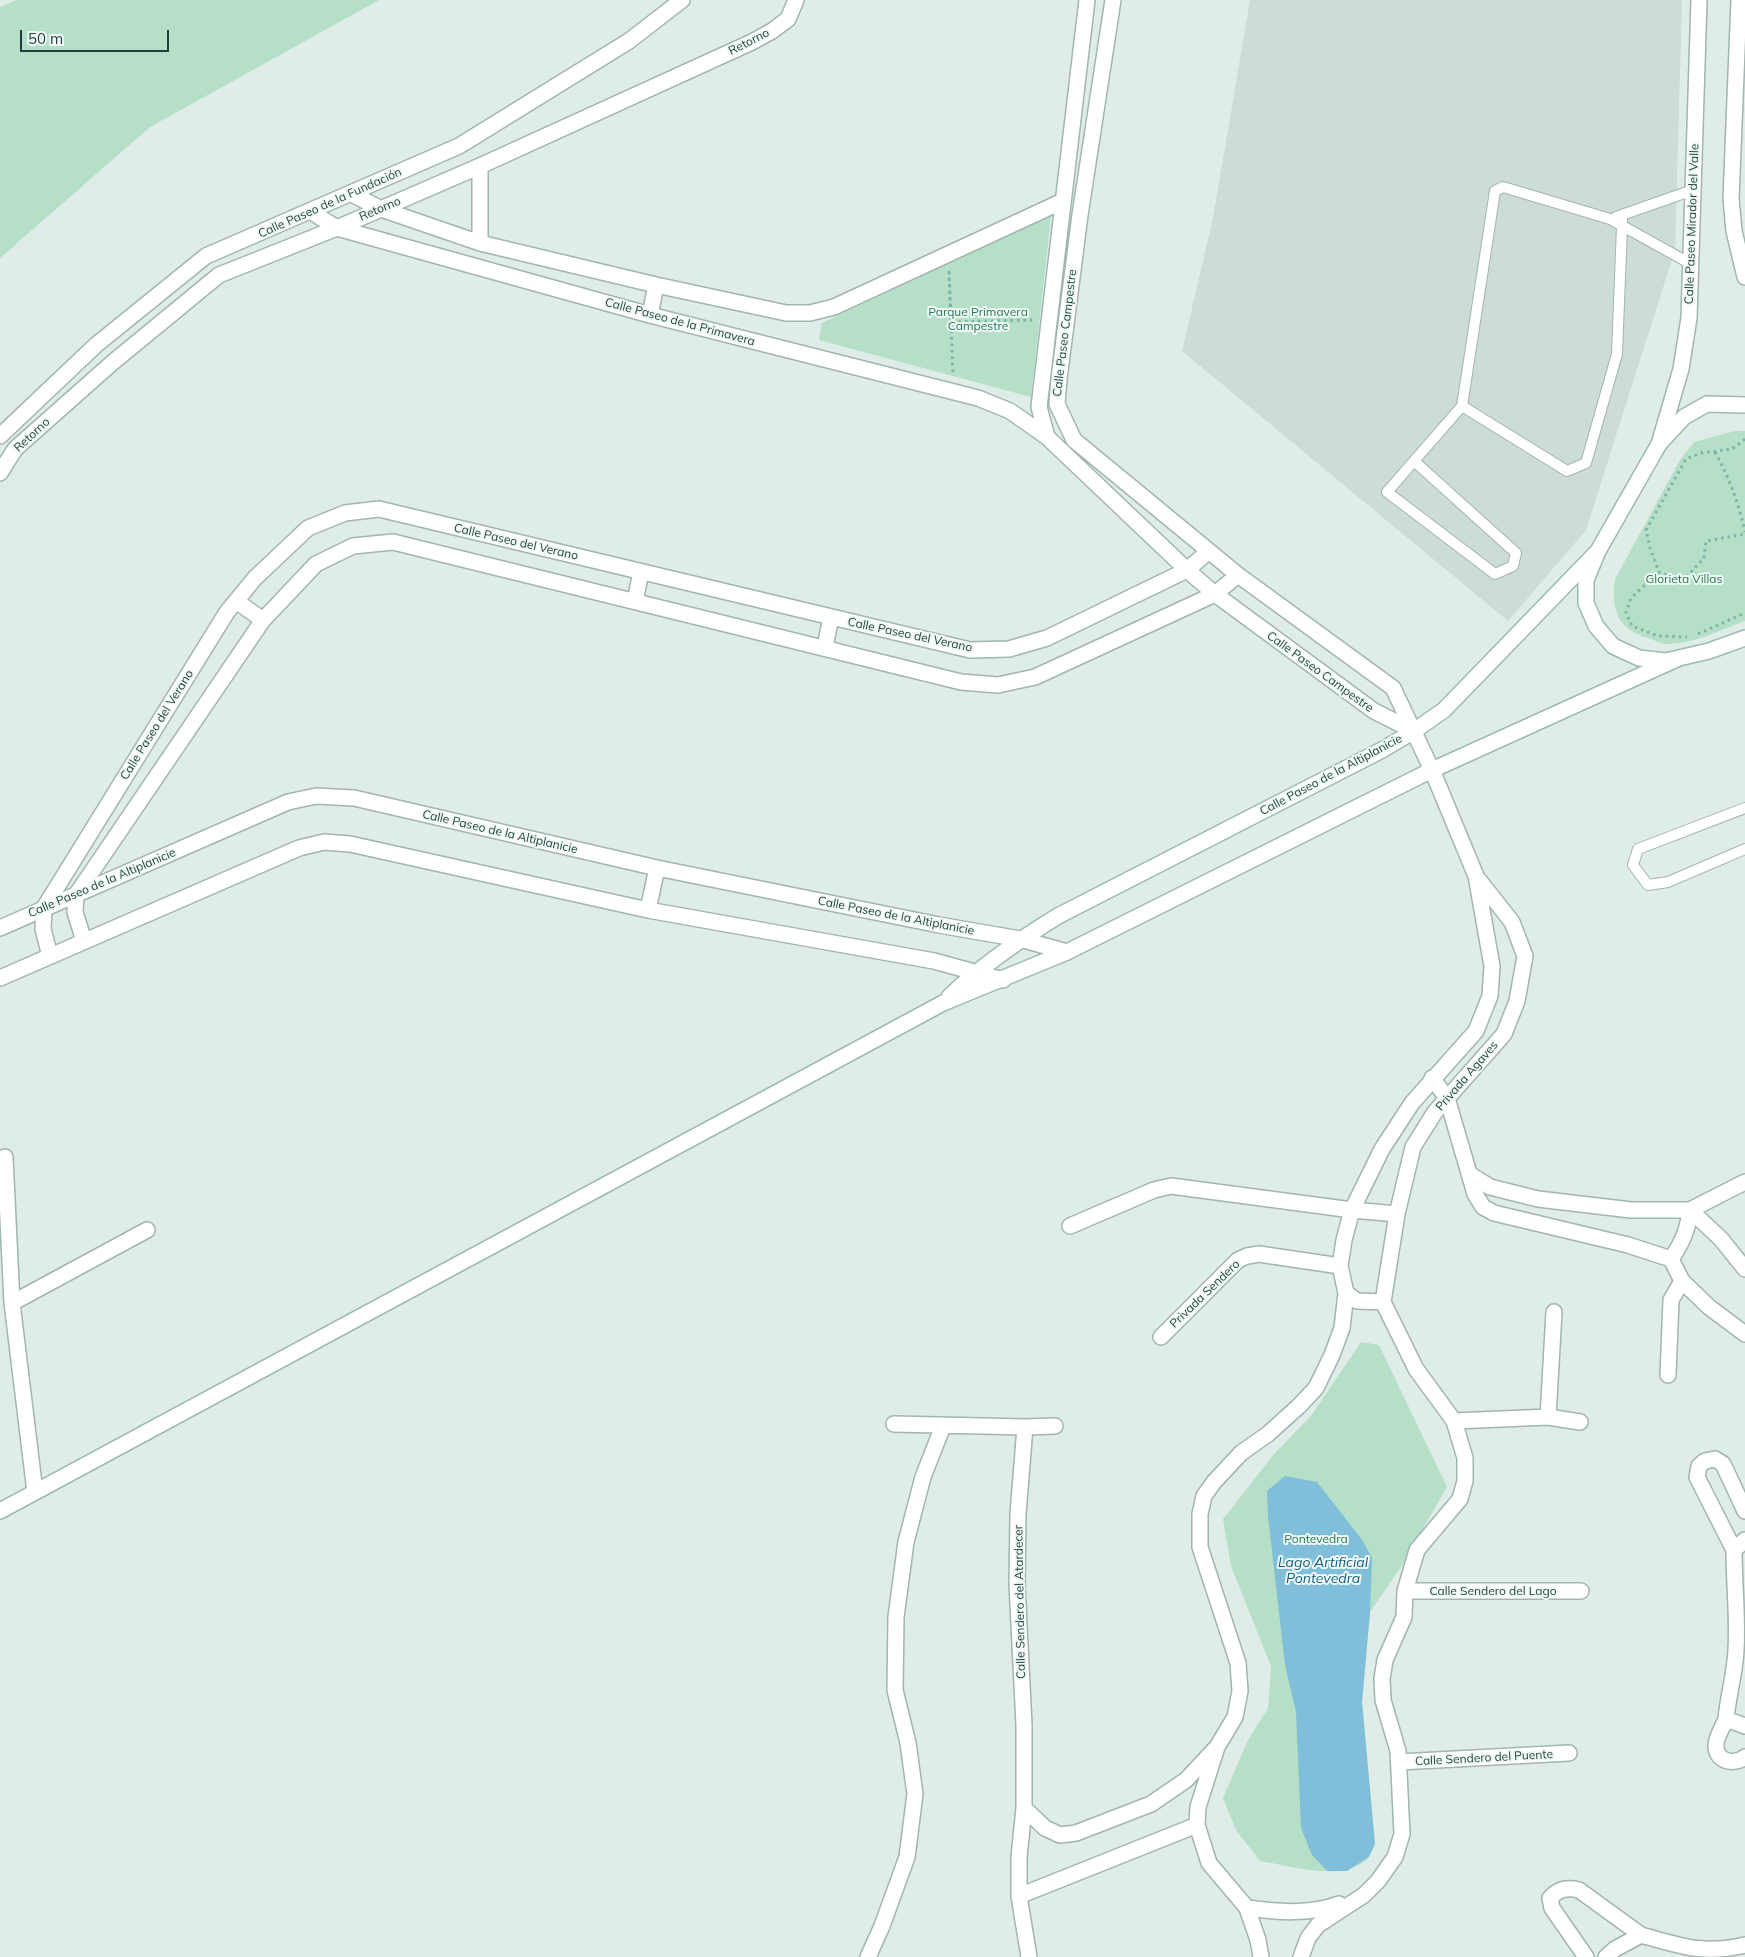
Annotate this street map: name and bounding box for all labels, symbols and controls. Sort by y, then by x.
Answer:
scale bar [22,20,171,52]
street label: Retorno [726,26,772,58]
text: 50 m [28,29,63,48]
street label: Calle Paseo Mirador del Valle [1682,143,1702,305]
street label: Calle Paseo de la Fundación [256,165,404,241]
street label: Retorno [357,194,403,224]
street label: Calle Paseo Campestre [1050,269,1080,397]
street label: Calle Paseo de la Primavera [603,295,757,349]
park label: Parque Primavera Campestre [928,305,1028,333]
street label: Retorno [11,415,53,455]
street label: Calle Paseo del Verano [452,521,580,563]
park label: Glorieta Villas [1646,572,1722,586]
street label: Calle Paseo del Verano [846,615,974,655]
street label: Calle Paseo Campestre [1264,629,1376,715]
street label: Calle Paseo del Verano [117,667,197,783]
street label: Calle Paseo de la Altiplanicie [1257,731,1405,819]
street label: Calle Paseo de la Altiplanicie [421,807,579,857]
street label: Calle Paseo de la Altiplanicie [26,845,178,921]
street label: Calle Paseo de la Altiplanicie [817,894,975,938]
street label: Privada Agaves [1433,1038,1501,1114]
street label: Privada Sendero [1167,1257,1243,1331]
street label: Calle Sendero del Atardecer [1011,1525,1029,1679]
park label: Pontevedra [1284,1532,1348,1546]
water label: Lago Artificial Pontevedra [1278,1555,1368,1588]
street label: Calle Sendero del Lago [1429,1584,1557,1598]
street label: Calle Sendero del Puente [1415,1747,1553,1769]

